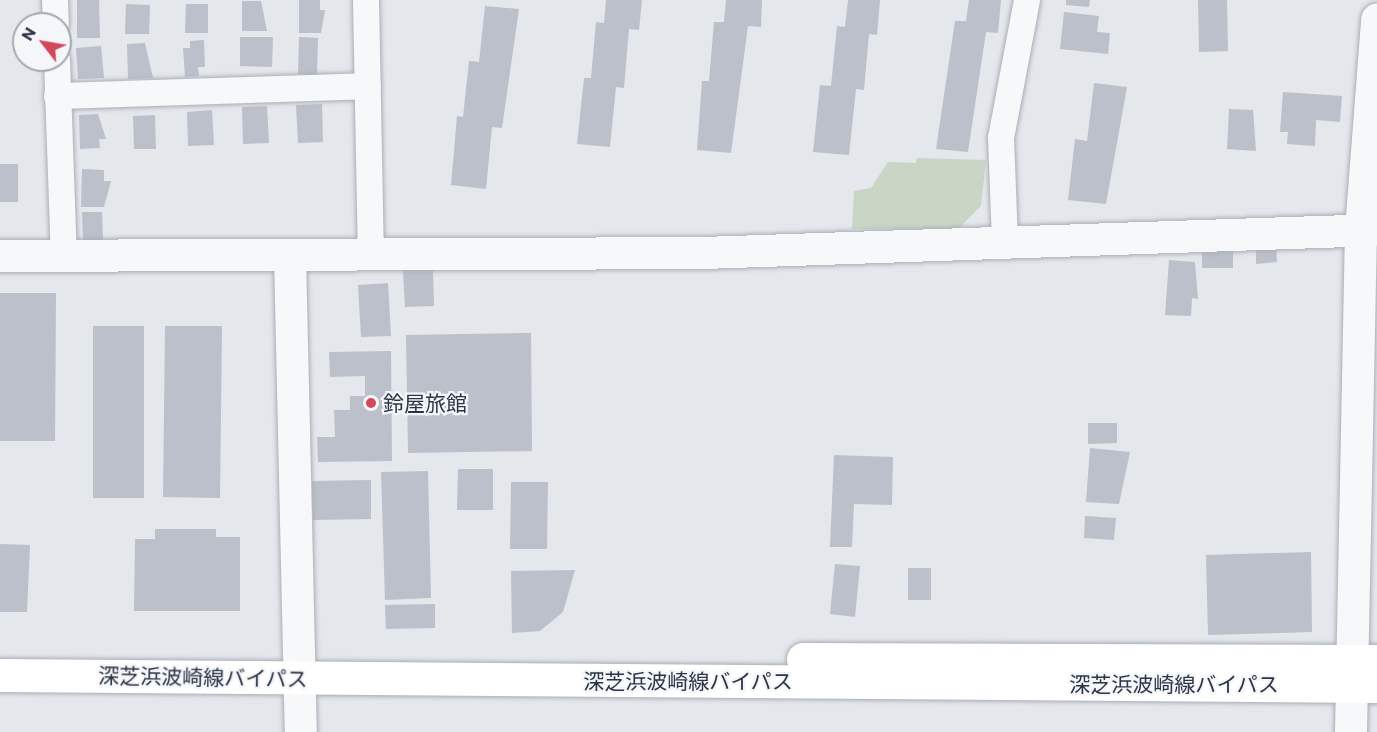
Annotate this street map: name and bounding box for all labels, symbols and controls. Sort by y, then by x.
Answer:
north arrow [12,12,72,72]
text: N [17,23,39,44]
place label: 鈴屋旅館 [383,390,467,416]
marker: 鈴屋旅館 [364,396,378,410]
street label: 深芝浜波崎線バイパス [98,663,308,691]
street label: 深芝浜波崎線バイパス [583,668,793,694]
street label: 深芝浜波崎線バイパス [1069,671,1279,697]

